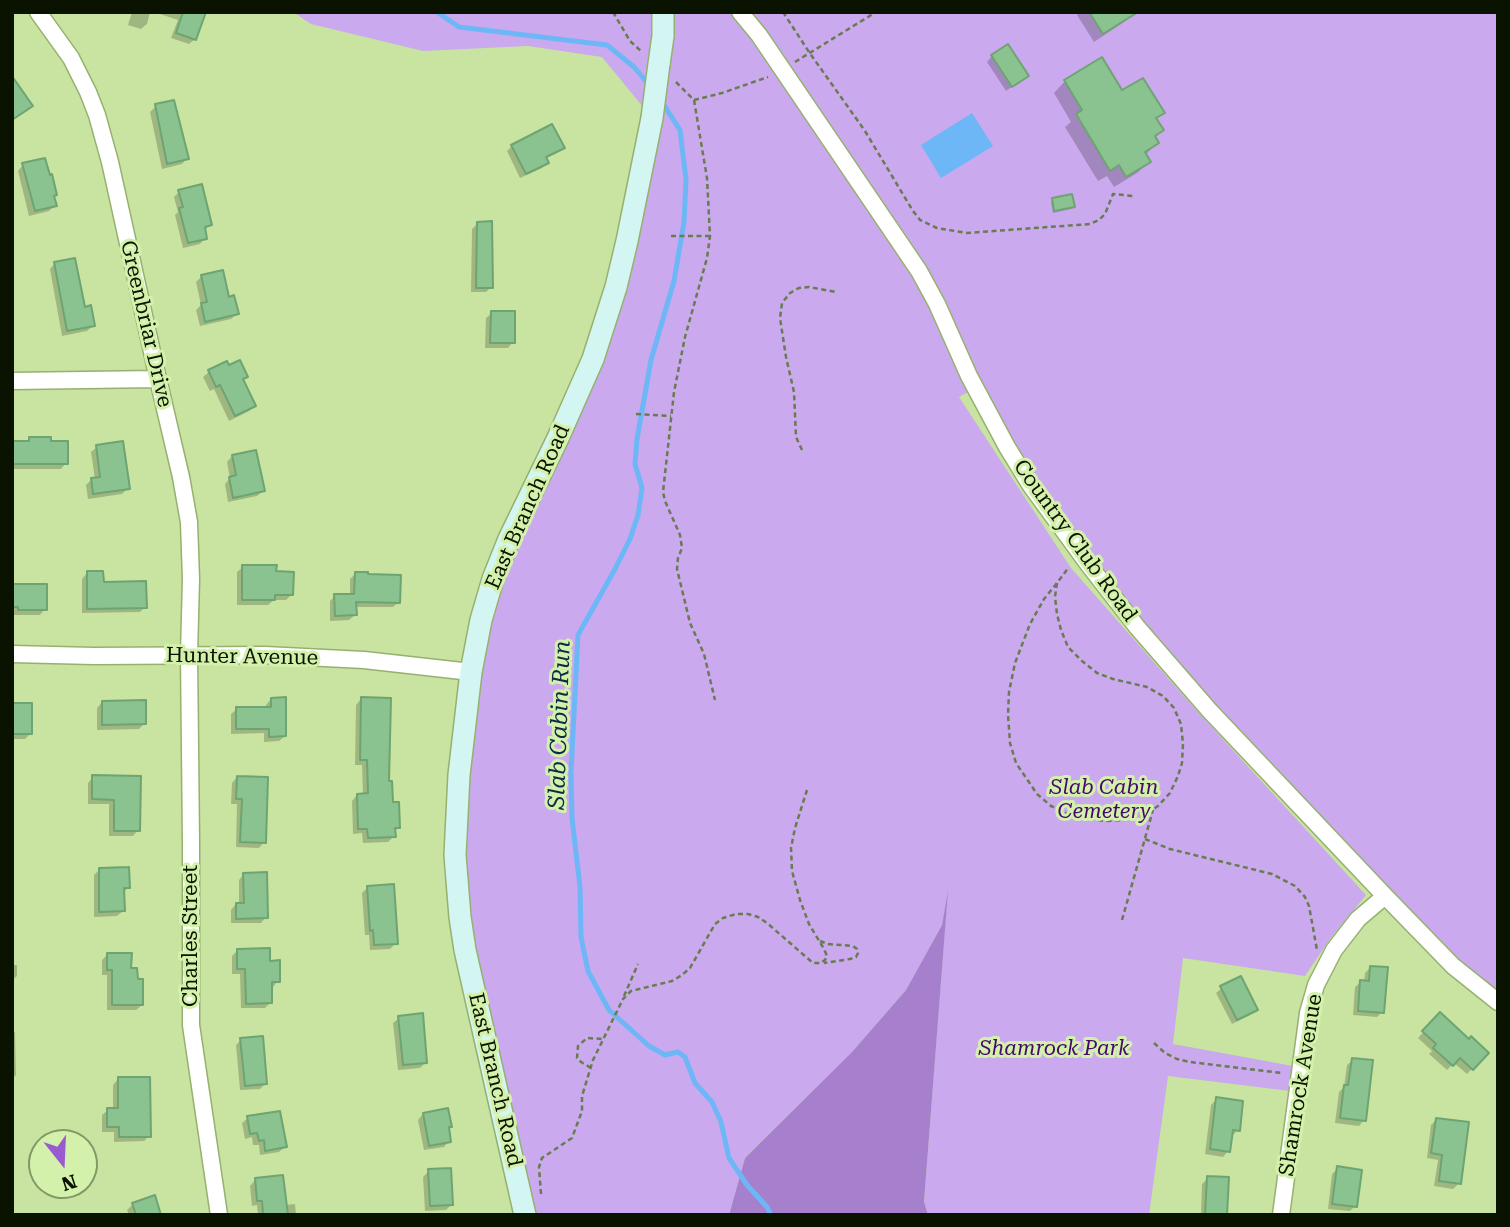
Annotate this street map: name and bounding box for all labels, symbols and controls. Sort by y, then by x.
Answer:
street label: Greenbriar Drive [115,238,177,410]
street label: East Branch Road [480,421,576,593]
street label: Country Club Road [1008,455,1142,627]
water label: Slab Cabin Run [543,640,577,810]
street label: Hunter Avenue [166,643,318,671]
park label: Slab Cabin Cemetery [1050,775,1158,825]
street label: Charles Street [178,865,204,1007]
street label: East Branch Road [463,991,527,1169]
street label: Shamrock Avenue [1274,992,1328,1178]
park label: Shamrock Park [979,1036,1129,1062]
north arrow [28,1129,98,1199]
text: N [59,1169,80,1196]

